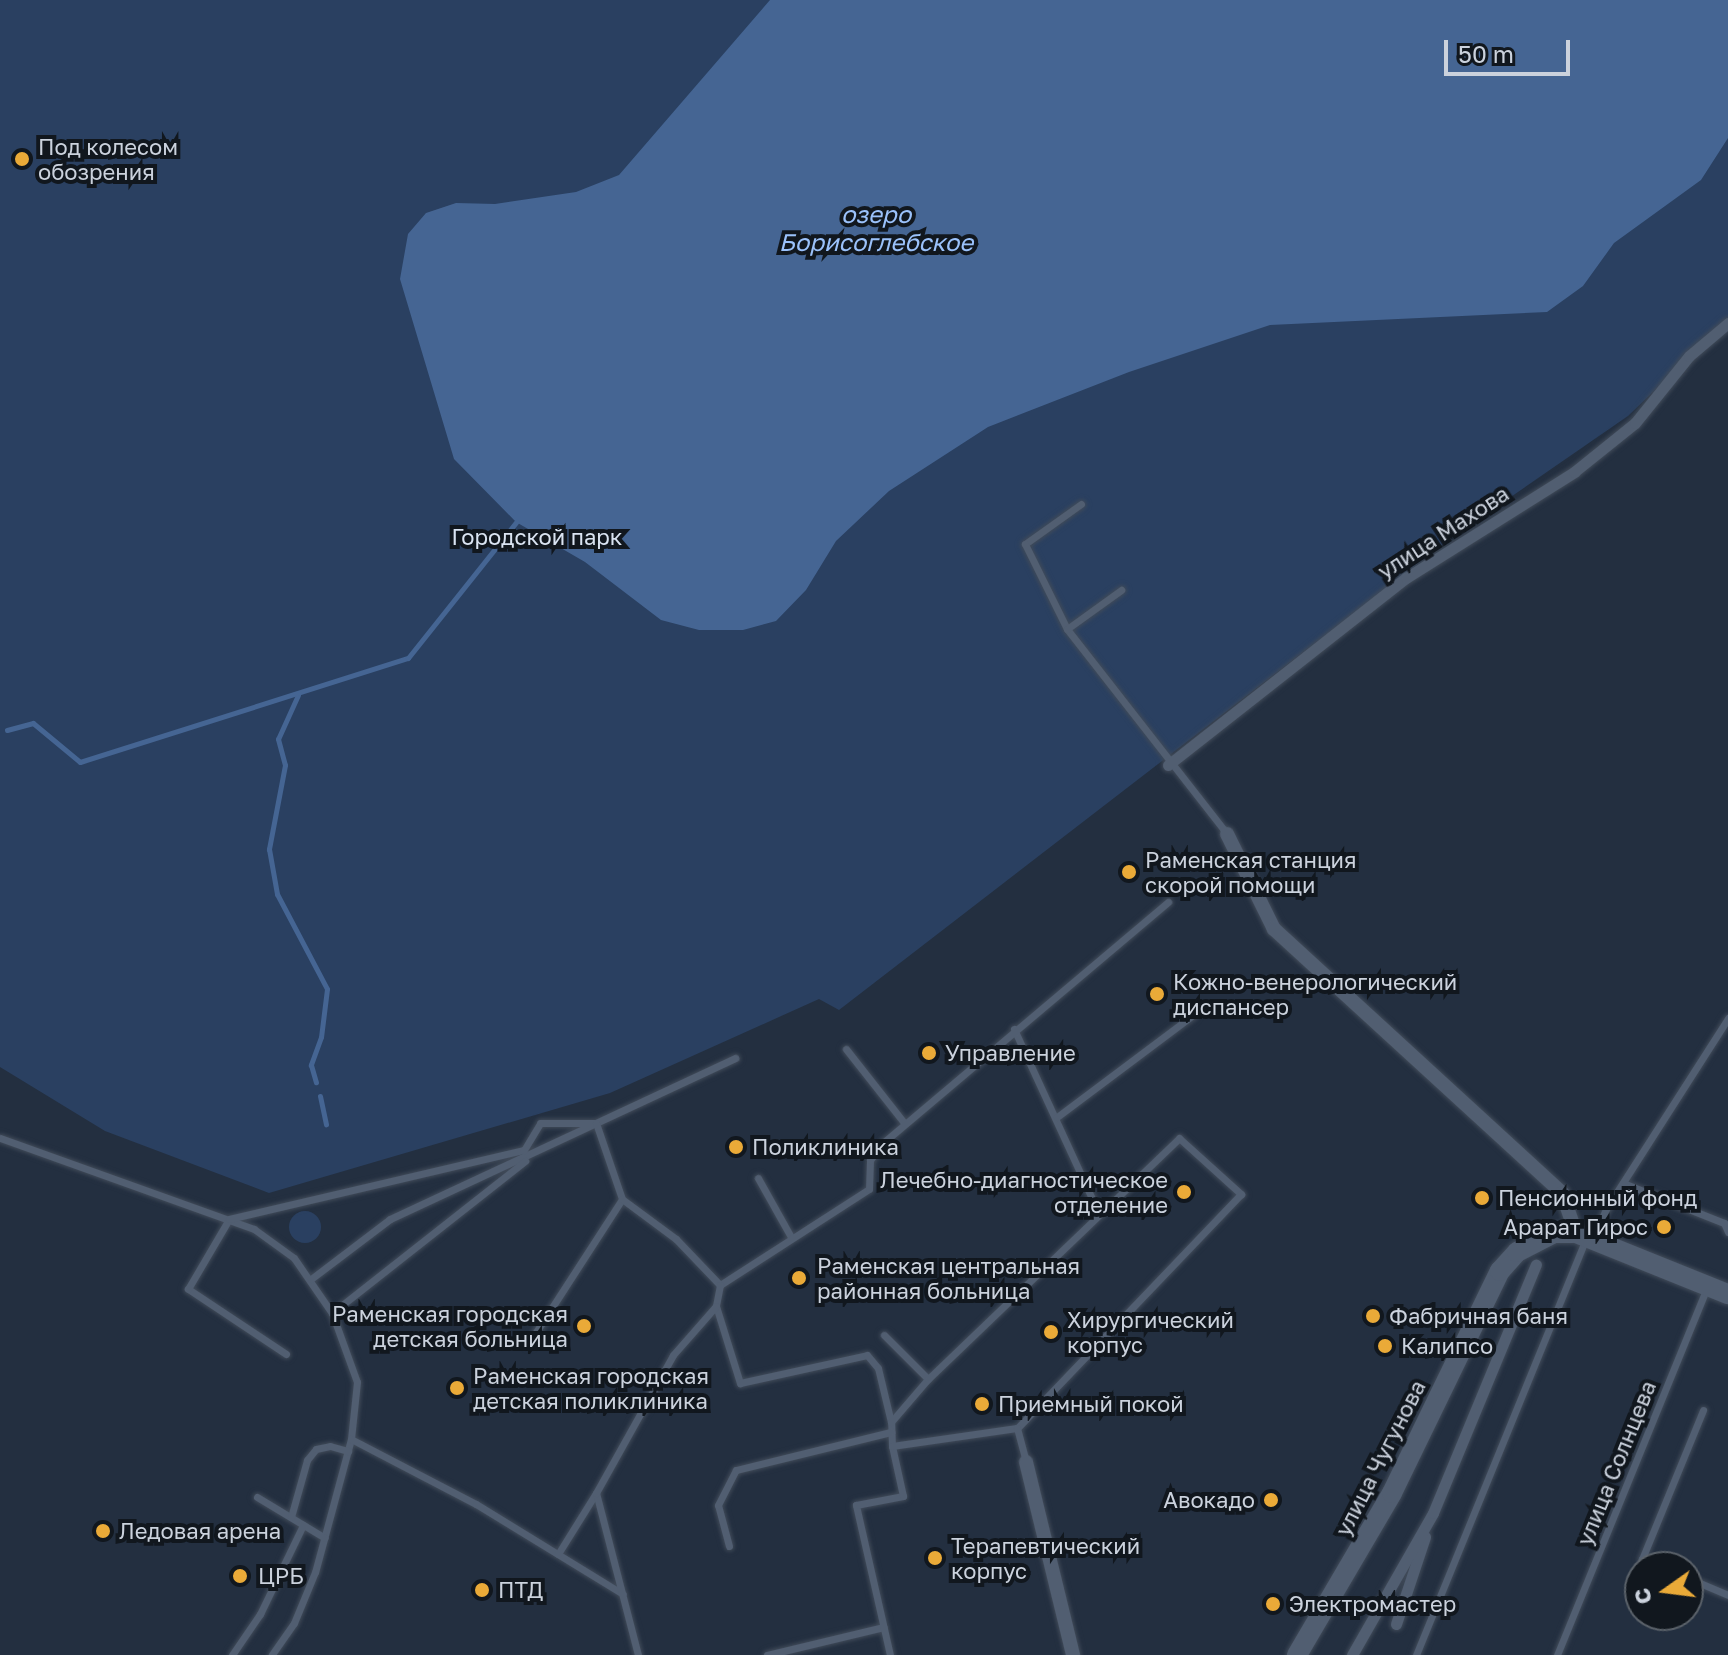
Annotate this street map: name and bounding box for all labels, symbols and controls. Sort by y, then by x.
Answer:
scale bar [1448,24,1574,74]
text: 50 m [1458,39,1514,68]
place label: Под колесом обозрения [38,133,178,184]
marker: Под колесом обозрения [13,150,31,168]
water label: озеро Борисоглебское [779,200,973,256]
street label: улица Махова [1372,480,1514,584]
park label: Городской парк [451,524,623,550]
place label: Раменская станция скорой помощи [1145,846,1357,898]
marker: Раменская станция скорой помощи [1120,863,1138,881]
place label: Кожно-венерологический диспансер [1173,968,1457,1020]
marker: Кожно-венерологический диспансер [1148,985,1166,1003]
place label: Управление [945,1040,1076,1066]
marker: Управление [920,1044,938,1062]
place label: Поликлиника [752,1134,899,1160]
marker: Поликлиника [727,1138,745,1156]
place label: Лечебно-диагностическое отделение [880,1166,1168,1218]
marker: Лечебно-диагностическое отделение [1175,1183,1193,1201]
place label: Пенсионный фонд [1498,1185,1697,1211]
marker: Пенсионный фонд [1473,1189,1491,1207]
place label: Арарат Гирос [1503,1214,1648,1240]
marker: Арарат Гирос [1655,1218,1673,1236]
place label: Раменская центральная районная больница [817,1252,1080,1304]
marker: Раменская центральная районная больница [788,1267,810,1289]
place label: Раменская городская детская больница [332,1300,568,1352]
place label: Фабричная баня [1389,1303,1568,1329]
place label: Хирургический корпус [1067,1306,1234,1358]
marker: Фабричная баня [1364,1307,1382,1325]
marker: Раменская городская детская больница [575,1317,593,1335]
marker: Хирургический корпус [1042,1323,1060,1341]
place label: Калипсо [1401,1333,1493,1359]
marker: Калипсо [1376,1337,1394,1355]
place label: Раменская городская детская поликлиника [473,1362,709,1414]
street label: улица Чугунова [1329,1376,1431,1540]
street label: улица Солнцева [1571,1377,1661,1549]
marker: Раменская городская детская поликлиника [448,1379,466,1397]
place label: Приемный покой [998,1391,1184,1417]
marker: Приемный покой [973,1395,991,1413]
place label: Авокадо [1163,1487,1255,1513]
marker: Авокадо [1262,1491,1280,1509]
place label: Ледовая арена [119,1518,281,1544]
marker: Ледовая арена [94,1522,112,1540]
place label: Терапевтический корпус [951,1532,1140,1584]
marker: Терапевтический корпус [926,1549,944,1567]
north arrow [1624,1551,1704,1631]
place label: ЦРБ [258,1563,304,1589]
marker: ЦРБ [229,1565,251,1587]
place label: ПТД [498,1577,543,1603]
marker: ПТД [473,1581,491,1599]
text: С [1627,1586,1657,1607]
place label: Электромастер [1289,1591,1456,1617]
marker: Электромастер [1264,1595,1282,1613]

